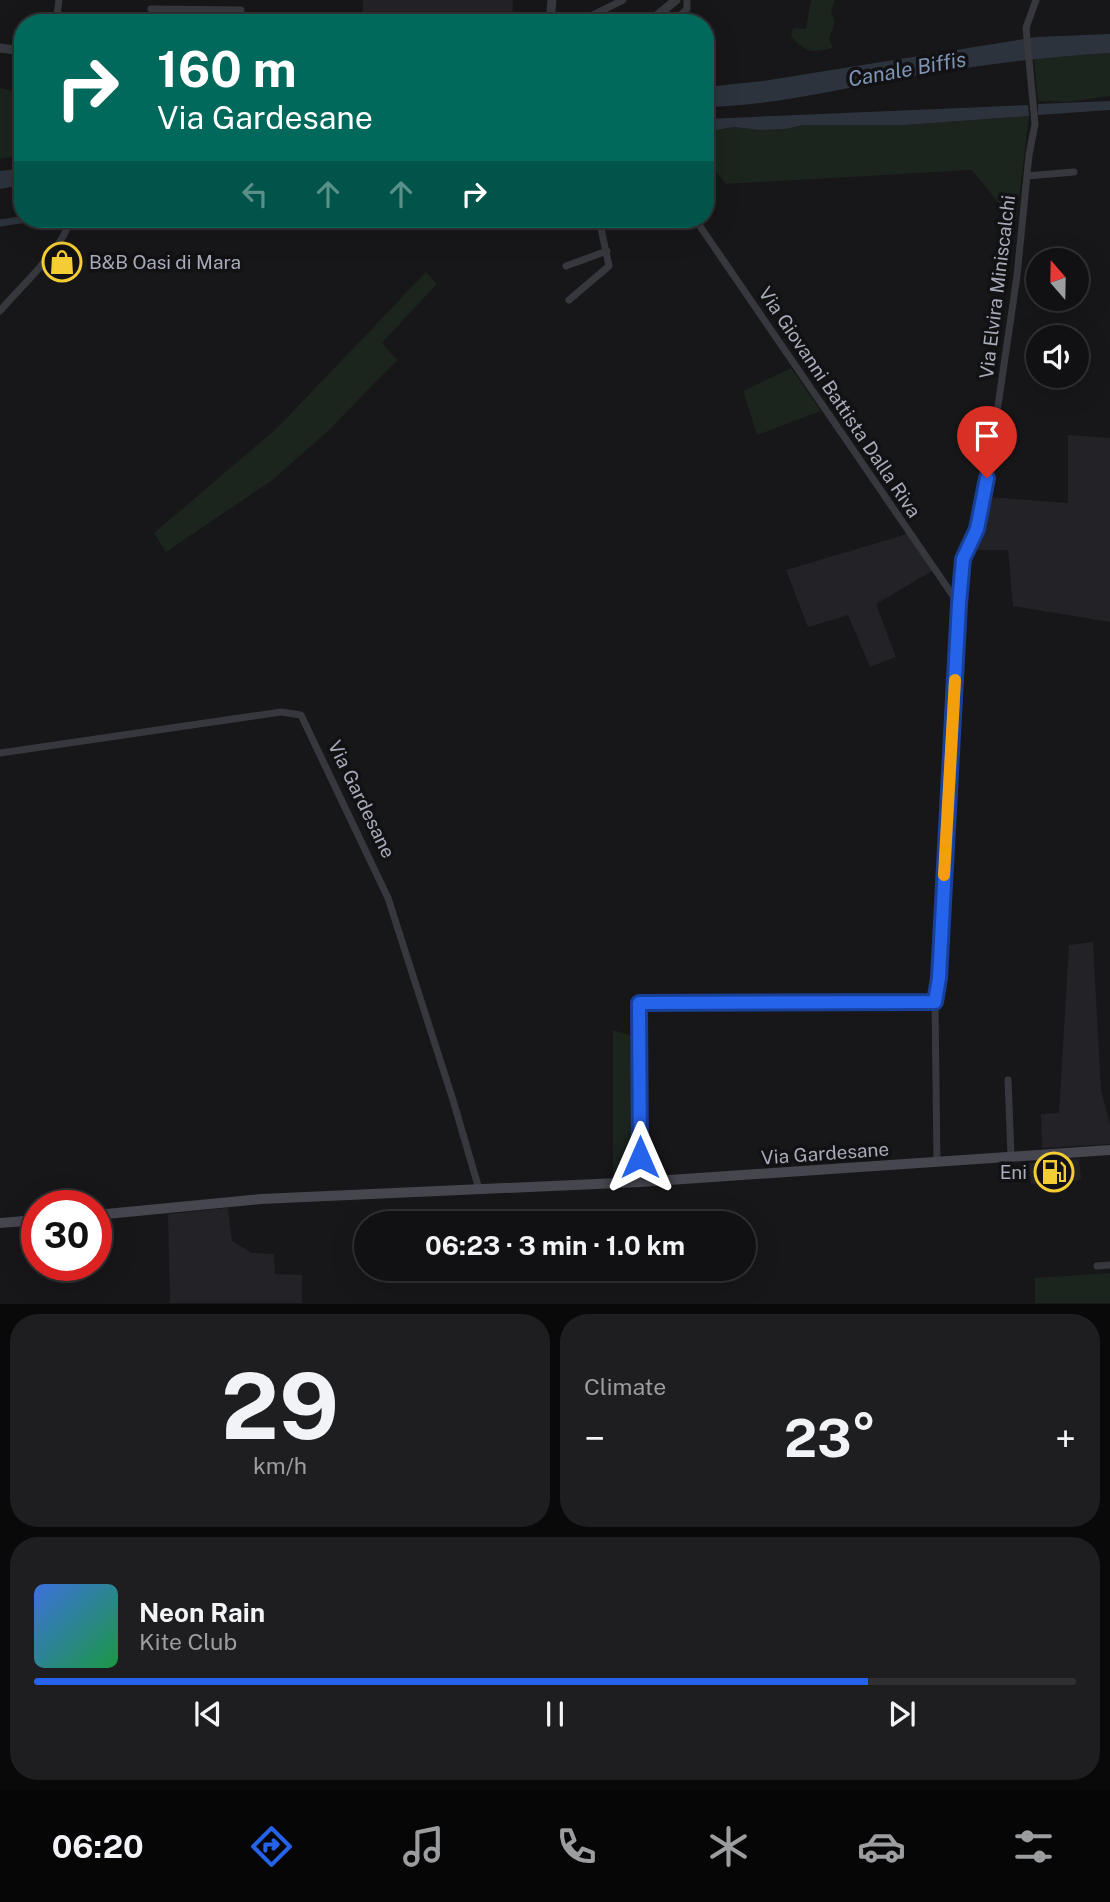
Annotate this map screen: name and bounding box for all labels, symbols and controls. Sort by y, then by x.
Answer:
text: 160 m [157,40,297,98]
icon: right [42,42,133,133]
water label: Canale Biffis [846,46,968,92]
text: Via Gardesane [157,99,373,136]
icon: left [236,175,274,213]
icon: ahead [309,175,347,213]
icon: ahead [382,175,420,213]
icon: right [455,175,493,213]
street label: Via Elvira Miniscalchi [975,194,1019,380]
shop icon: B&B Oasi di Mara [41,241,83,283]
north arrow [1026,248,1088,312]
map controls [1026,248,1089,388]
place label: B&B Oasi di Mara [89,251,241,273]
street label: Via Giovanni Battista Dalla Riva [754,283,926,521]
button: sound [1026,325,1089,388]
pin [957,406,1017,478]
icon: arrive [968,417,1006,455]
street label: Via Gardesane [324,737,400,861]
position arrow [603,1120,677,1194]
street label: Via Gardesane [760,1138,890,1168]
fuel station icon: Eni [1033,1151,1075,1193]
place label: Eni [1000,1161,1027,1183]
speed limit sign: 30 [21,1190,112,1281]
text: 06:23 · 3 min · 1.0 km [425,1230,685,1261]
text: 29 [221,1353,339,1459]
text: Climate [584,1373,666,1400]
text: 23° [784,1408,876,1469]
text: − [584,1416,605,1461]
text: + [1055,1416,1076,1461]
text: km/h [253,1452,307,1479]
text: Neon Rain [139,1597,265,1628]
text: Kite Club [139,1628,237,1655]
icon: previous [189,1695,227,1733]
icon: pause [536,1695,574,1733]
icon: next [883,1695,921,1733]
icon: directions [247,1822,296,1871]
icon: music [399,1822,448,1871]
icon: phone [552,1822,601,1871]
icon: climate [704,1822,753,1871]
icon: car [857,1822,906,1871]
icon: filters [1009,1822,1058,1871]
text: 06:20 [52,1828,144,1865]

